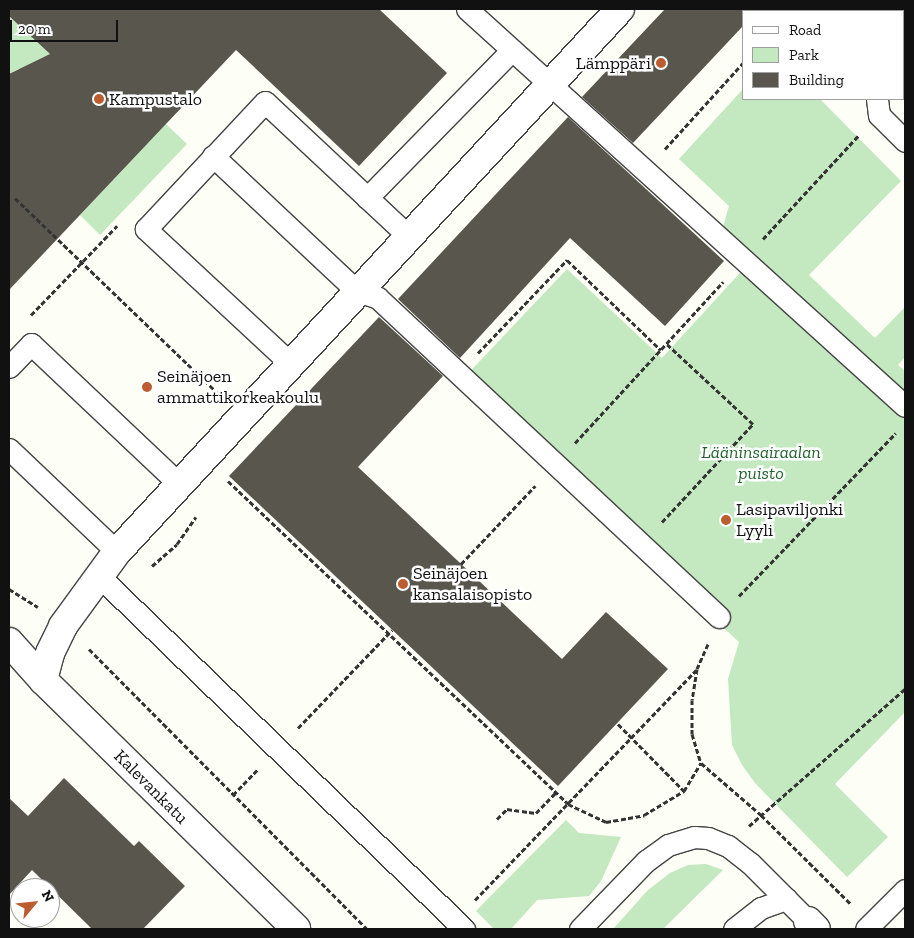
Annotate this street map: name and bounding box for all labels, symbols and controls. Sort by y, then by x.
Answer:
scale bar [12,10,120,42]
legend [742,10,904,100]
text: 20 m [18,20,51,38]
text: Road [789,21,821,39]
text: Park [789,46,819,64]
place label: Lämppäri [576,52,651,74]
marker: Lämppäri [655,57,667,69]
text: Building [789,71,844,89]
place label: Kampustalo [109,88,202,110]
marker: Kampustalo [93,93,105,105]
place label: Seinäjoen ammattikorkeakoulu [157,366,319,408]
marker: Seinäjoen ammattikorkeakoulu [141,381,153,393]
park label: Lääninsairaalan puisto [701,442,821,484]
place label: Lasipaviljonki Lyyli [736,499,843,542]
marker: Lasipaviljonki Lyyli [720,514,732,526]
place label: Seinäjoen kansalaisopisto [413,563,532,606]
marker: Seinäjoen kansalaisopisto [397,578,409,590]
street label: Kalevankatu [109,745,193,829]
north arrow [10,878,60,928]
text: N [38,887,58,905]

